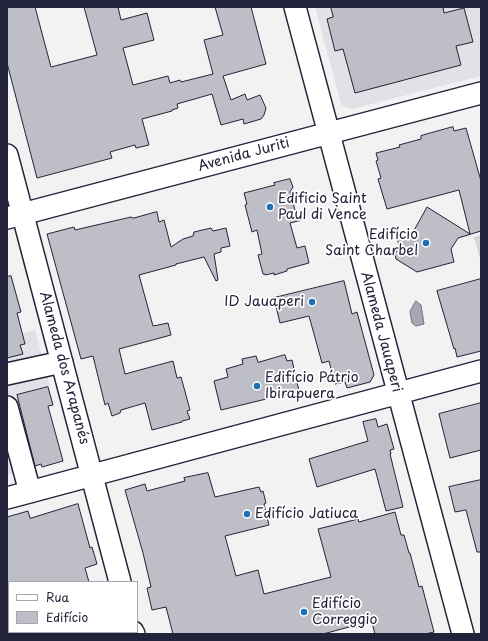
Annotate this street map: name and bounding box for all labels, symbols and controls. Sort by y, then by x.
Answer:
street label: Avenida Juriti [196,135,292,175]
place label: Edificio Saint Paul di Vence [278,191,367,224]
marker: Edificio Saint Paul di Vence [265,202,275,212]
place label: Edifício Saint Charbel [325,227,418,260]
marker: Edifício Saint Charbel [421,238,431,248]
street label: Alameda Jauaperi [357,270,405,394]
street label: Alameda dos Arapanés [35,290,93,446]
place label: ID Jauaperi [224,294,304,310]
marker: ID Jauaperi [307,297,317,307]
place label: Edifício Pátrio Ibirapuera [265,370,358,402]
marker: Edifício Pátrio Ibirapuera [252,381,262,391]
place label: Edifício Jatiuca [255,506,358,522]
marker: Edifício Jatiuca [242,509,252,519]
legend [8,581,138,633]
text: Rua [46,588,69,606]
place label: Edifício Correggio [312,596,377,628]
marker: Edifício Correggio [299,607,309,617]
text: Edifício [46,608,88,626]

